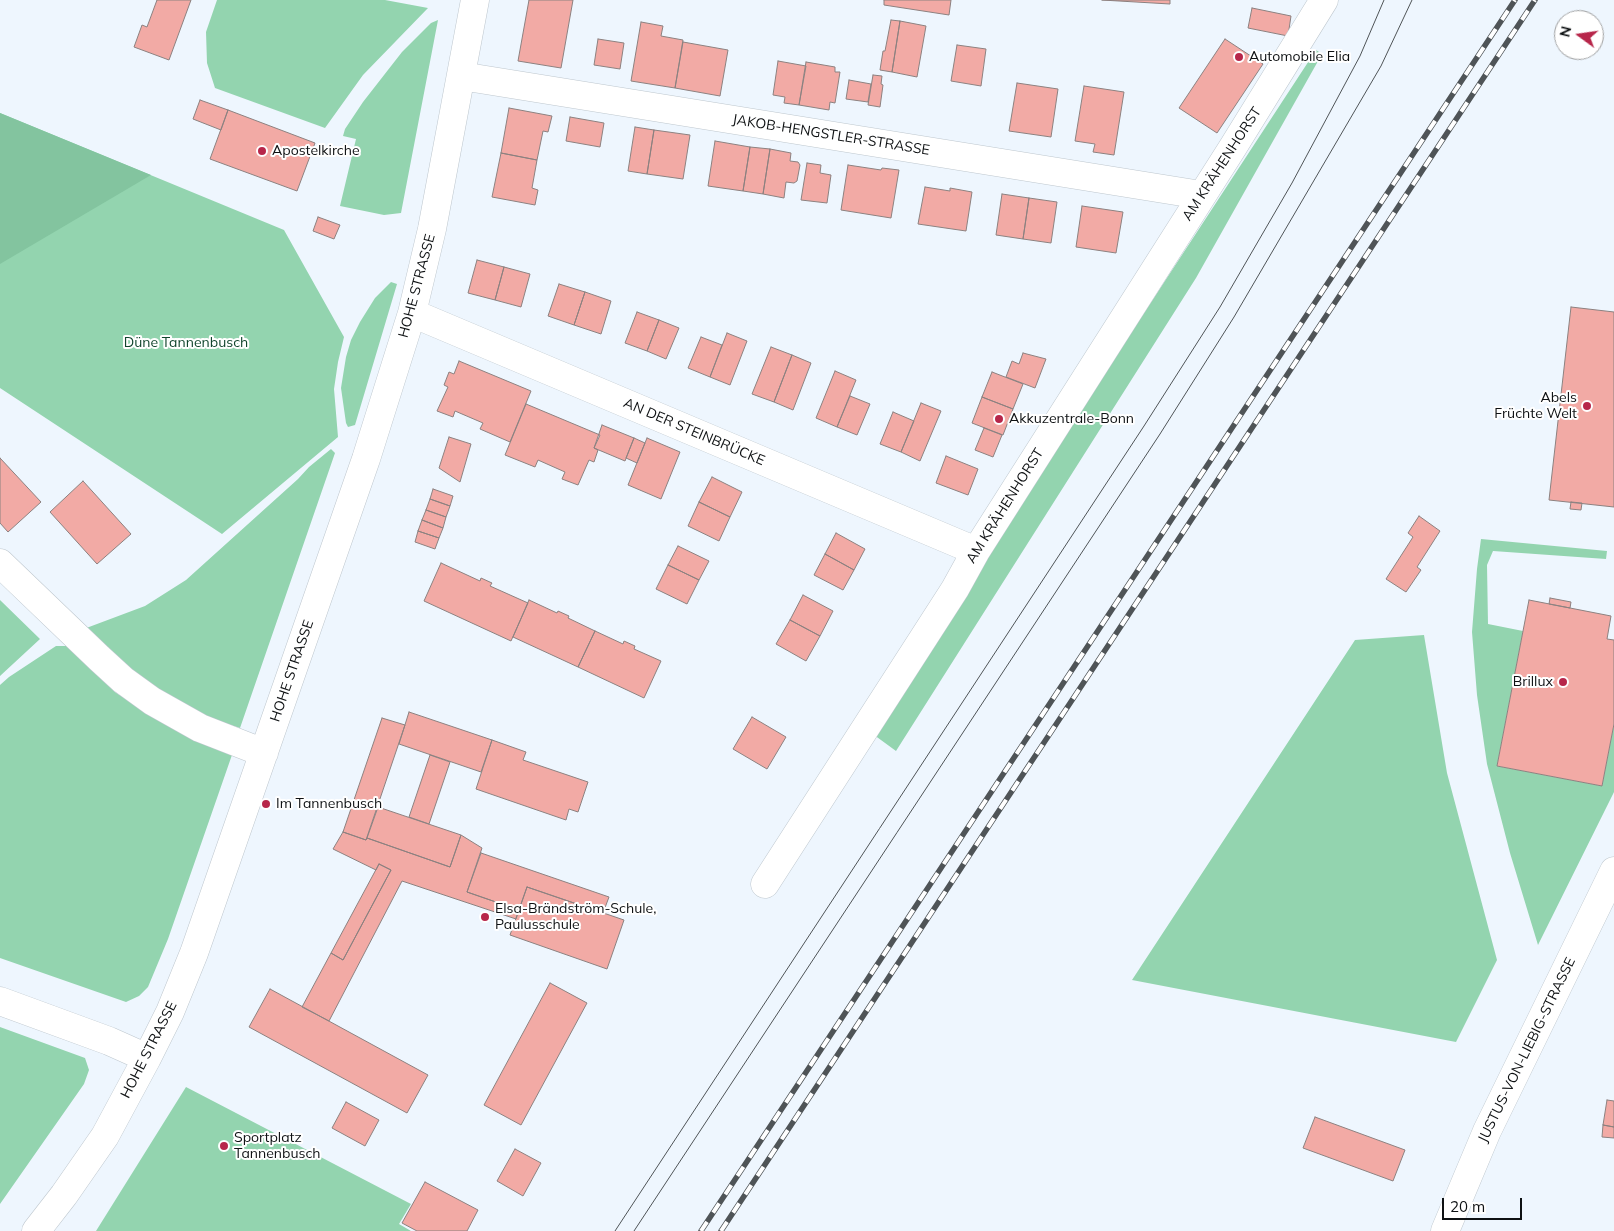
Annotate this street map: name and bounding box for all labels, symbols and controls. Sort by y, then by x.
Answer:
north arrow [1554,10,1604,60]
text: N [1555,24,1575,39]
place label: Automobile Elia [1249,49,1350,65]
marker: Automobile Elia [1233,51,1245,63]
street label: AM KRÄHENHORST [1179,104,1265,224]
street label: JAKOB-HENGSTLER-STRASSE [731,111,931,159]
place label: Apostelkirche [272,143,360,159]
marker: Apostelkirche [256,145,268,157]
street label: HOHE STRASSE [395,232,439,340]
park label: Düne Tannenbusch [124,335,248,351]
place label: Abels Früchte Welt [1494,390,1577,422]
street label: AN DER STEINBRÜCKE [621,395,767,469]
marker: Abels Früchte Welt [1581,400,1593,412]
place label: Akkuzentrale-Bonn [1009,411,1134,427]
marker: Akkuzentrale-Bonn [993,413,1005,425]
street label: AM KRÄHENHORST [963,445,1047,567]
street label: HOHE STRASSE [267,618,317,724]
place label: Brillux [1513,674,1553,690]
marker: Brillux [1557,676,1569,688]
place label: Im Tannenbusch [276,796,382,812]
marker: Im Tannenbusch [260,798,272,810]
place label: Elsa-Brändström-Schule, Paulusschule [495,901,656,934]
marker: Elsa-Brändström-Schule, Paulusschule [479,911,491,923]
street label: JUSTUS-VON-LIEBIG-STRASSE [1475,955,1579,1145]
street label: HOHE STRASSE [117,999,181,1101]
place label: Sportplatz Tannenbusch [234,1130,321,1162]
marker: Sportplatz Tannenbusch [218,1140,230,1152]
scale bar [1444,1188,1524,1220]
text: 20 m [1450,1197,1485,1216]

